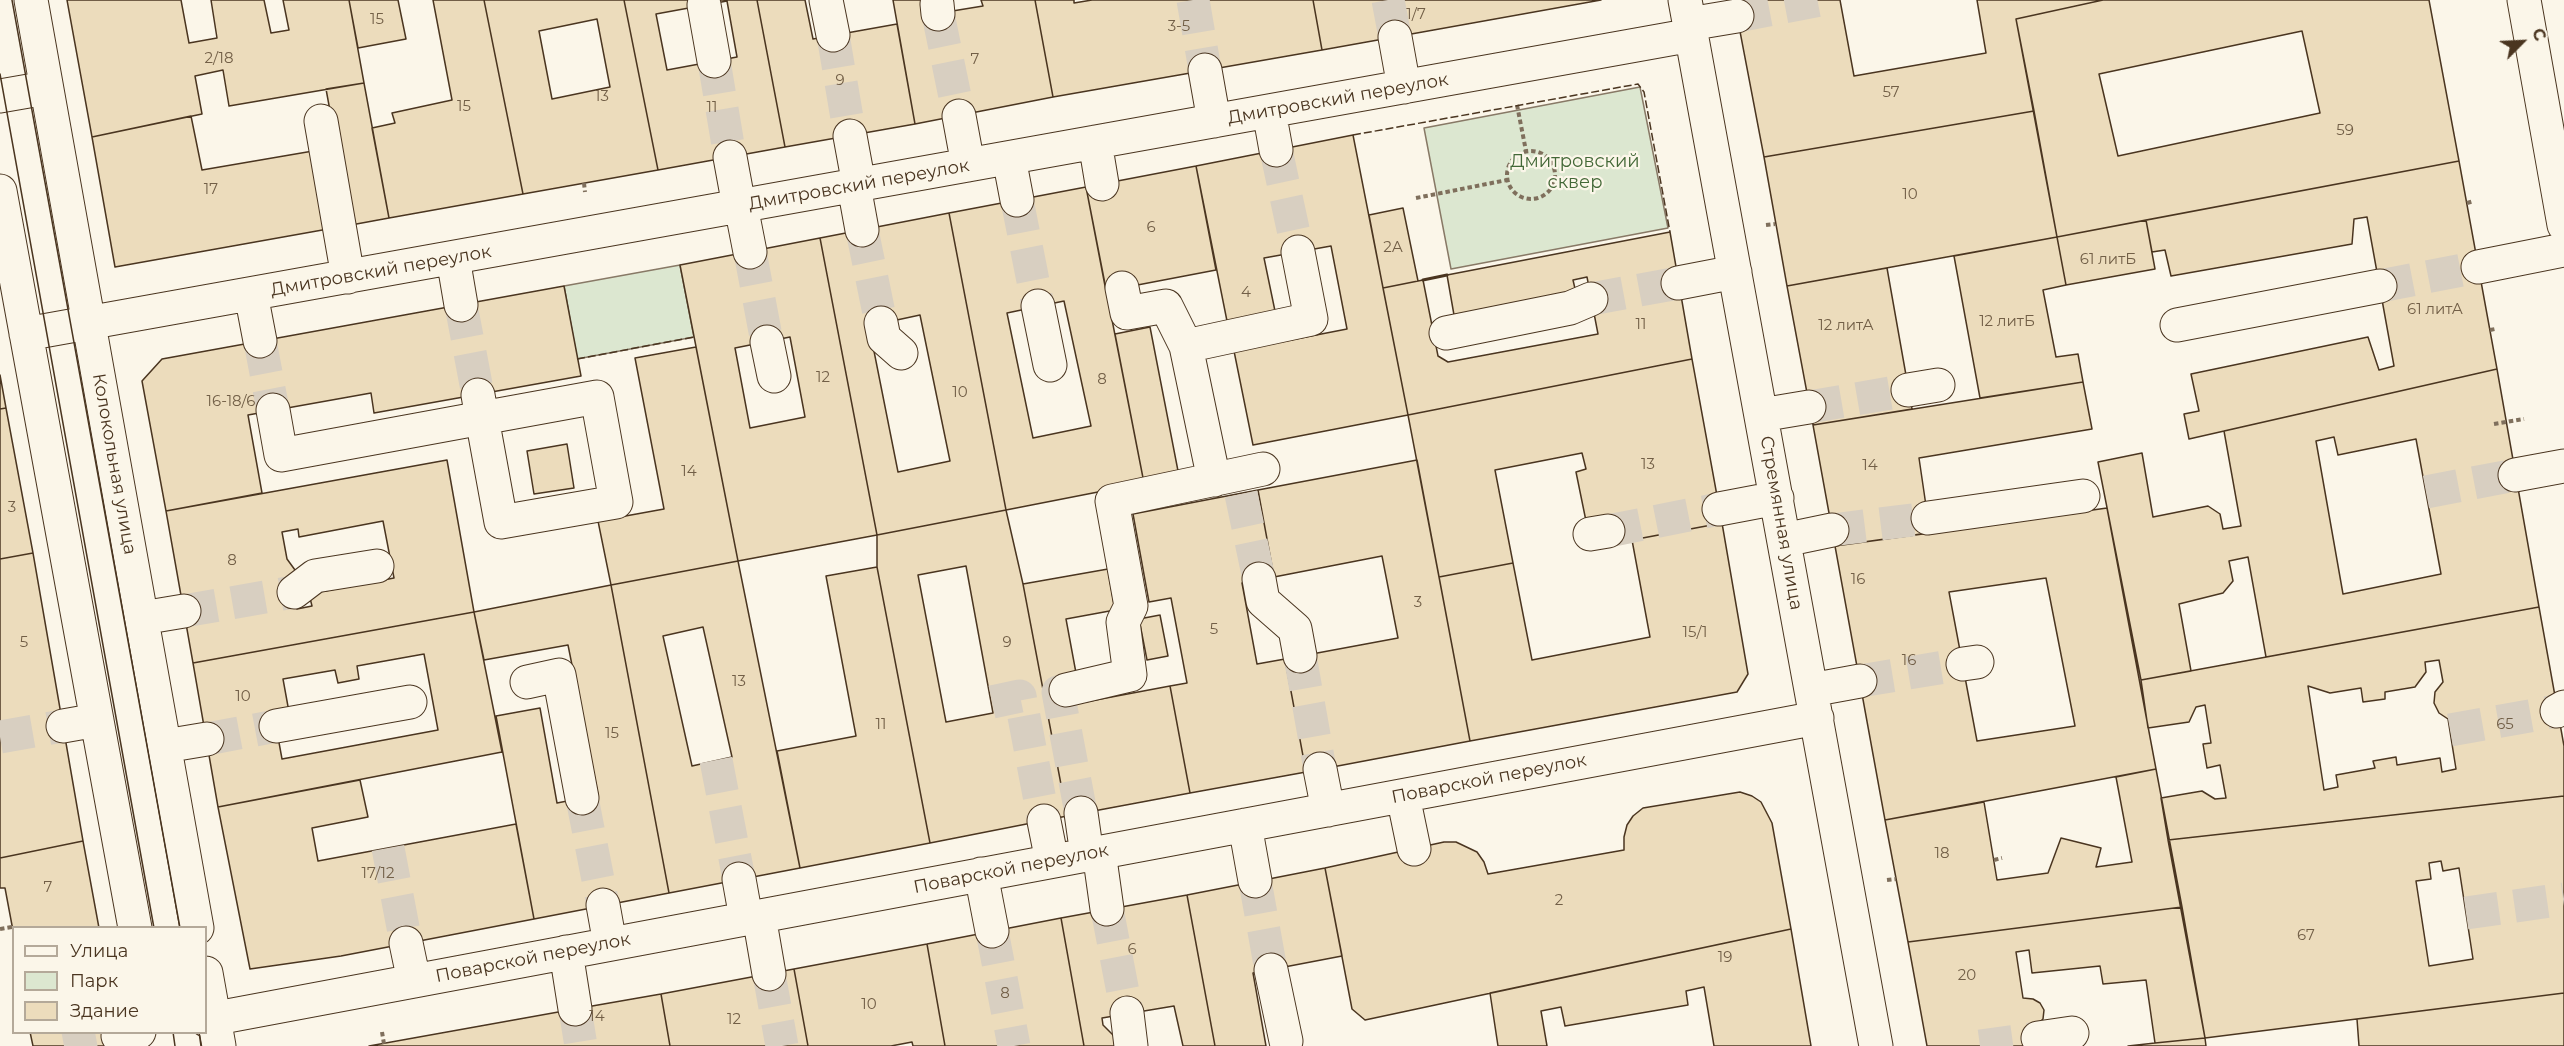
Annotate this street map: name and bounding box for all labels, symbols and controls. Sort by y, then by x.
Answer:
house number: 1/7 [1406,6,1426,24]
house number: 15 [370,11,384,29]
north arrow [2492,12,2552,72]
house number: 3-5 [1168,18,1190,36]
text: С [2528,25,2550,44]
house number: 2/18 [204,50,234,68]
house number: 7 [971,51,979,69]
street label: Дмитровский переулок [1226,69,1450,129]
house number: 9 [835,72,845,90]
house number: 57 [1882,84,1900,102]
house number: 13 [595,88,609,106]
house number: 15 [457,98,471,116]
house number: 11 [707,99,717,117]
house number: 59 [2336,122,2354,140]
park label: Дмитровский сквер [1510,151,1640,194]
street label: Дмитровский переулок [747,155,971,215]
house number: 17 [204,181,218,199]
house number: 10 [1902,186,1918,204]
house number: 6 [1146,219,1156,237]
house number: 2А [1383,239,1403,257]
street label: Дмитровский переулок [269,241,493,301]
house number: 61 литБ [2080,251,2136,269]
house number: 4 [1241,284,1251,302]
house number: 61 литА [2407,301,2463,319]
house number: 12 литБ [1979,313,2035,331]
house number: 11 [1636,316,1646,334]
house number: 12 литА [1818,317,1874,335]
house number: 12 [816,369,830,387]
house number: 8 [1097,371,1107,389]
street label: Колокольная улица [87,372,141,556]
house number: 10 [952,384,968,402]
house number: 16-18/6 [207,393,255,411]
street label: Стремянная улица [1755,434,1807,612]
house number: 13 [1641,456,1655,474]
house number: 14 [1862,457,1878,475]
house number: 14 [681,463,697,481]
house number: 3 [8,499,16,517]
house number: 8 [227,552,237,570]
house number: 16 [1851,571,1865,589]
house number: 3 [1414,594,1422,612]
house number: 5 [1210,621,1218,639]
house number: 15/1 [1683,624,1707,642]
house number: 5 [20,634,28,652]
house number: 9 [1002,634,1012,652]
house number: 16 [1902,652,1916,670]
house number: 13 [732,673,746,691]
house number: 10 [235,688,251,706]
house number: 11 [876,716,886,734]
house number: 65 [2496,716,2514,734]
house number: 15 [605,725,619,743]
street label: Поварской переулок [1390,749,1588,809]
street label: Поварской переулок [912,839,1110,899]
house number: 18 [1935,845,1949,863]
house number: 17/12 [361,865,395,883]
house number: 7 [44,879,52,897]
house number: 2 [1555,892,1563,910]
legend [12,926,207,1034]
house number: 67 [2297,927,2315,945]
street label: Поварской переулок [434,928,632,988]
text: Улица [70,940,128,962]
house number: 6 [1127,941,1137,959]
house number: 19 [1718,949,1732,967]
house number: 20 [1958,967,1976,985]
text: Парк [70,970,118,992]
house number: 8 [1000,985,1010,1003]
house number: 10 [861,996,877,1014]
text: Здание [70,1000,139,1022]
house number: 14 [589,1008,605,1026]
house number: 12 [727,1011,741,1029]

